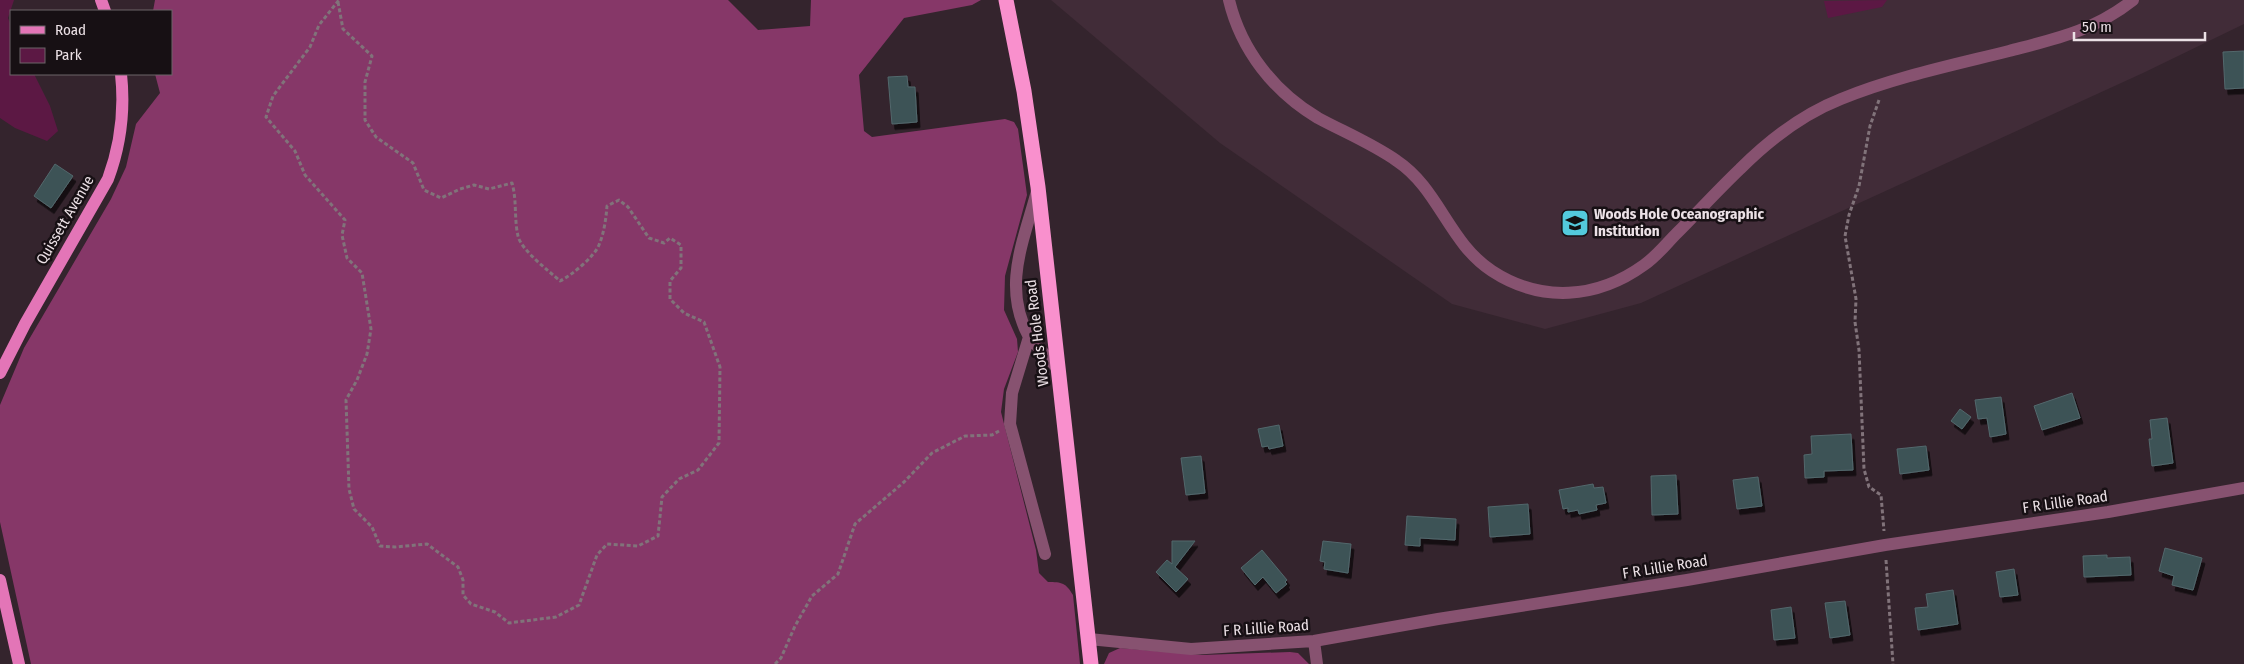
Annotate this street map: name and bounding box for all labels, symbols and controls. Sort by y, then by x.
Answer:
legend [10,10,172,75]
scale bar [2074,10,2205,42]
text: 50 m [2082,18,2112,36]
text: Road [55,21,86,39]
text: Park [55,46,82,64]
street label: Quissett Avenue [32,172,98,268]
place label: Woods Hole Oceanographic Institution [1594,205,1764,240]
school or university icon: Woods Hole Oceanographic Institution [1560,208,1590,238]
street label: Woods Hole Road [1022,278,1052,388]
street label: F R Lillie Road [2021,487,2109,517]
street label: F R Lillie Road [1621,551,1709,583]
street label: F R Lillie Road [1223,616,1309,640]

